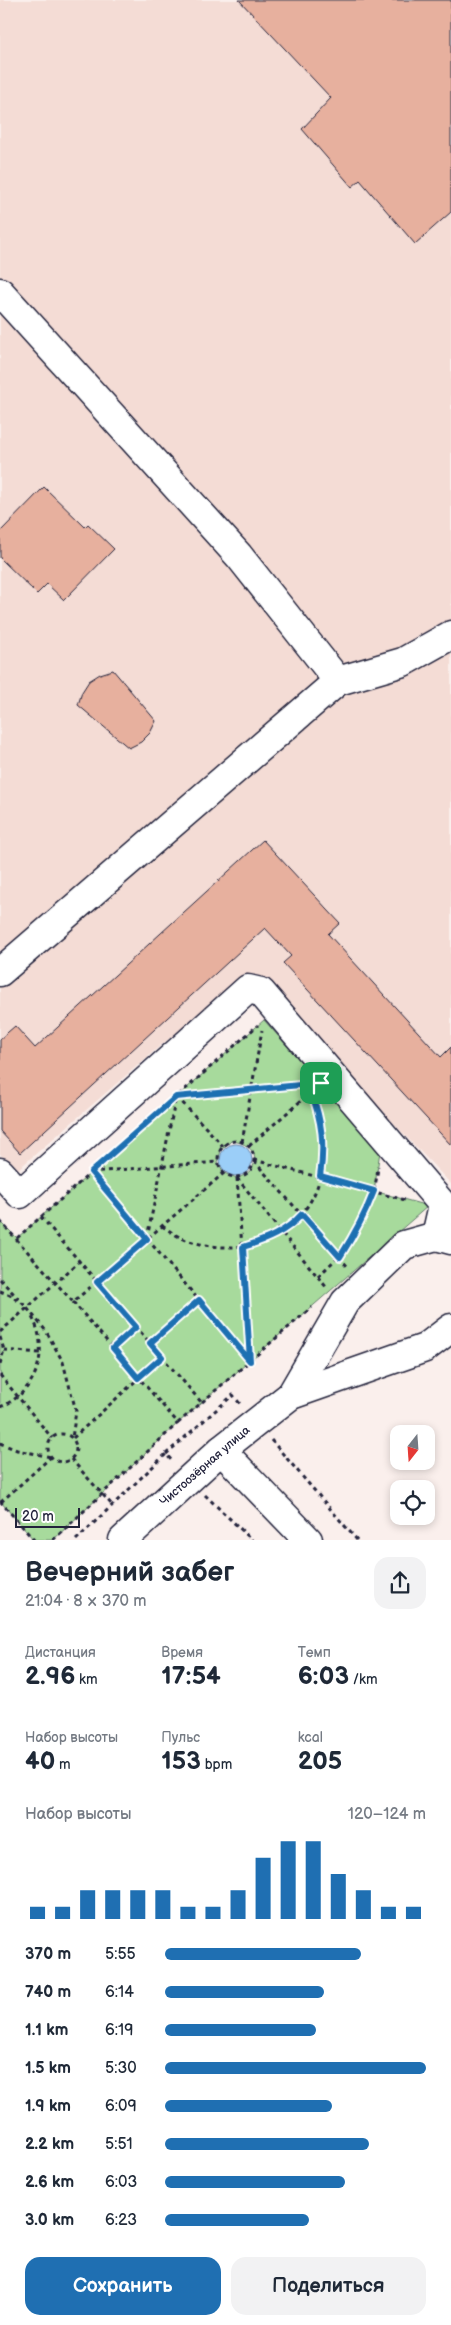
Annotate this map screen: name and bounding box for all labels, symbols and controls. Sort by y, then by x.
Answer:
pin [300,1062,342,1104]
icon: arrive [307,1069,335,1097]
street label: Чистоозёрная улица [157,1423,253,1509]
north arrow [390,1425,435,1470]
map controls [390,1425,435,1525]
button: locate [390,1480,435,1525]
scale bar [15,1505,80,1528]
text: 20 m [22,1508,54,1525]
text: Вечерний забег [25,1556,234,1589]
button: share [374,1557,426,1609]
text: 21:04 · 8 × 370 m [25,1592,146,1611]
text: Дистанция [25,1644,96,1661]
text: Время [161,1644,203,1661]
text: Темп [298,1644,331,1661]
text: 2.96 [25,1661,75,1692]
text: 17:54 [161,1661,221,1692]
text: 6:03 [298,1661,349,1692]
text: km [75,1671,98,1688]
text: /km [349,1671,378,1688]
text: Набор высоты [25,1729,118,1746]
text: Пульс [161,1729,200,1746]
text: kcal [298,1729,323,1746]
text: 40 [25,1746,55,1777]
text: 153 [161,1746,201,1777]
text: 205 [298,1746,342,1777]
text: m [55,1756,71,1773]
text: bpm [201,1756,232,1773]
text: Набор высоты [25,1805,132,1824]
text: 120–124 m [348,1805,426,1824]
text: 370 m [25,1945,71,1964]
text: 5:55 [105,1945,136,1964]
text: 740 m [25,1983,71,2002]
text: 6:14 [105,1983,134,2002]
text: 1.1 km [25,2021,68,2040]
text: 6:19 [105,2021,133,2040]
text: 1.5 km [25,2059,71,2078]
text: 5:30 [105,2059,137,2078]
text: 1.9 km [25,2097,71,2116]
text: 6:09 [105,2097,137,2116]
text: 2.2 km [25,2135,74,2154]
text: 5:51 [105,2135,133,2154]
text: 2.6 km [25,2173,74,2192]
text: 6:03 [105,2173,137,2192]
text: 3.0 km [25,2211,74,2230]
text: 6:23 [105,2211,137,2230]
button: Сохранить [25,2257,221,2315]
button: Поделиться [231,2257,426,2315]

